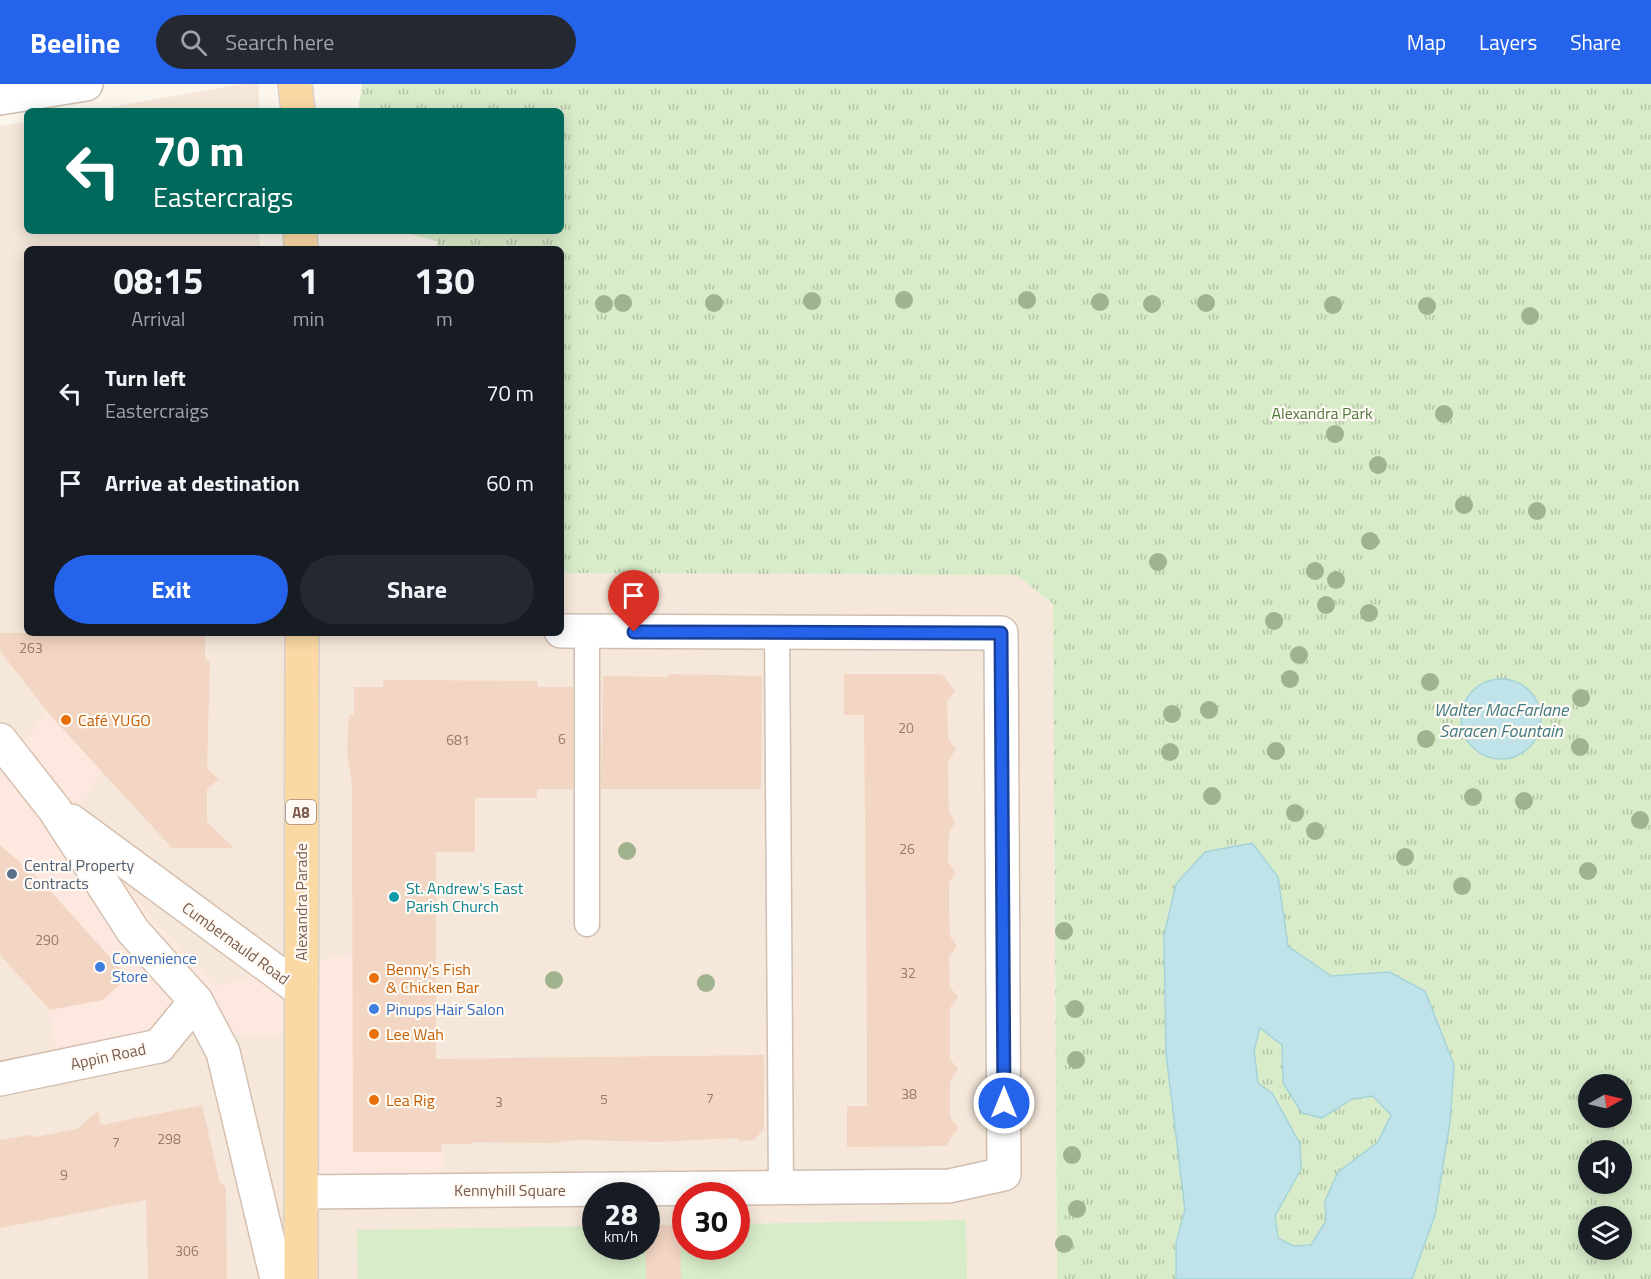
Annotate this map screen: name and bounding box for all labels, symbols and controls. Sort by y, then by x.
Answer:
search box [156,15,576,69]
text: Beeline [30,21,120,64]
text: Search here [225,25,334,59]
icon: search [177,26,210,59]
text: Map [1407,26,1446,58]
text: Layers [1479,26,1537,58]
text: Share [1570,26,1621,58]
text: 70 m [153,118,245,182]
icon: left [54,132,132,210]
text: Eastercraigs [153,176,293,217]
text: 08:15 [113,253,203,308]
text: 1 [299,253,319,308]
text: 130 [414,253,475,308]
text: Arrival [131,303,186,334]
text: min [293,303,325,334]
text: m [436,303,453,334]
text: Turn left [105,361,186,395]
text: 70 m [486,376,534,410]
icon: left [54,377,87,410]
text: Eastercraigs [105,395,209,426]
park label: Alexandra Park [1271,401,1373,425]
text: Arrive at destination [105,466,300,500]
text: 60 m [486,466,534,500]
icon: arrive [54,467,87,500]
button: Exit [54,555,288,624]
button: Share [300,555,534,624]
pin [608,570,659,632]
icon: arrive [617,579,650,612]
house number: 263 [19,637,43,658]
water label: Walter MacFarlane Saracen Fountain [1434,696,1570,744]
place label: Café YUGO [78,708,151,732]
marker: Café YUGO [59,713,73,727]
house number: 20 [898,717,914,738]
house number: 6 [558,728,566,749]
house number: 681 [446,729,470,750]
road number: A8 [286,800,316,824]
house number: 26 [899,838,915,859]
street label: Alexandra Parade [289,843,313,961]
place label: Central Property Contracts [24,853,135,895]
marker: Central Property Contracts [5,867,19,881]
place label: St. Andrew's East Parish Church [406,876,524,918]
marker: St. Andrew's East Parish Church [387,890,401,904]
street label: Cumbernauld Road [177,896,295,990]
house number: 290 [35,929,59,950]
place label: Convenience Store [112,946,197,988]
place label: Benny's Fish & Chicken Bar [386,957,480,999]
marker: Convenience Store [93,960,107,974]
house number: 32 [900,962,916,983]
marker: Benny's Fish & Chicken Bar [367,971,381,985]
place label: Pinups Hair Salon [386,997,504,1021]
marker: Pinups Hair Salon [367,1002,381,1016]
place label: Lee Wah [386,1022,444,1046]
marker: Lee Wah [367,1027,381,1041]
street label: Appin Road [68,1036,148,1076]
position arrow [972,1071,1036,1135]
north arrow [1578,1074,1632,1128]
map controls [1578,1074,1632,1260]
house number: 38 [901,1083,917,1104]
house number: 7 [706,1087,714,1108]
place label: Lea Rig [386,1088,435,1112]
house number: 5 [600,1088,608,1109]
house number: 3 [495,1091,503,1112]
marker: Lea Rig [367,1093,381,1107]
house number: 298 [157,1128,181,1149]
house number: 7 [112,1131,120,1152]
button: sound [1578,1140,1632,1194]
house number: 9 [60,1164,68,1185]
street label: Kennyhill Square [454,1178,566,1202]
speed limit sign: 30 [672,1182,750,1260]
text: 28 [604,1191,638,1237]
button: layers [1578,1206,1632,1260]
text: km/h [604,1225,638,1248]
house number: 306 [175,1240,199,1261]

